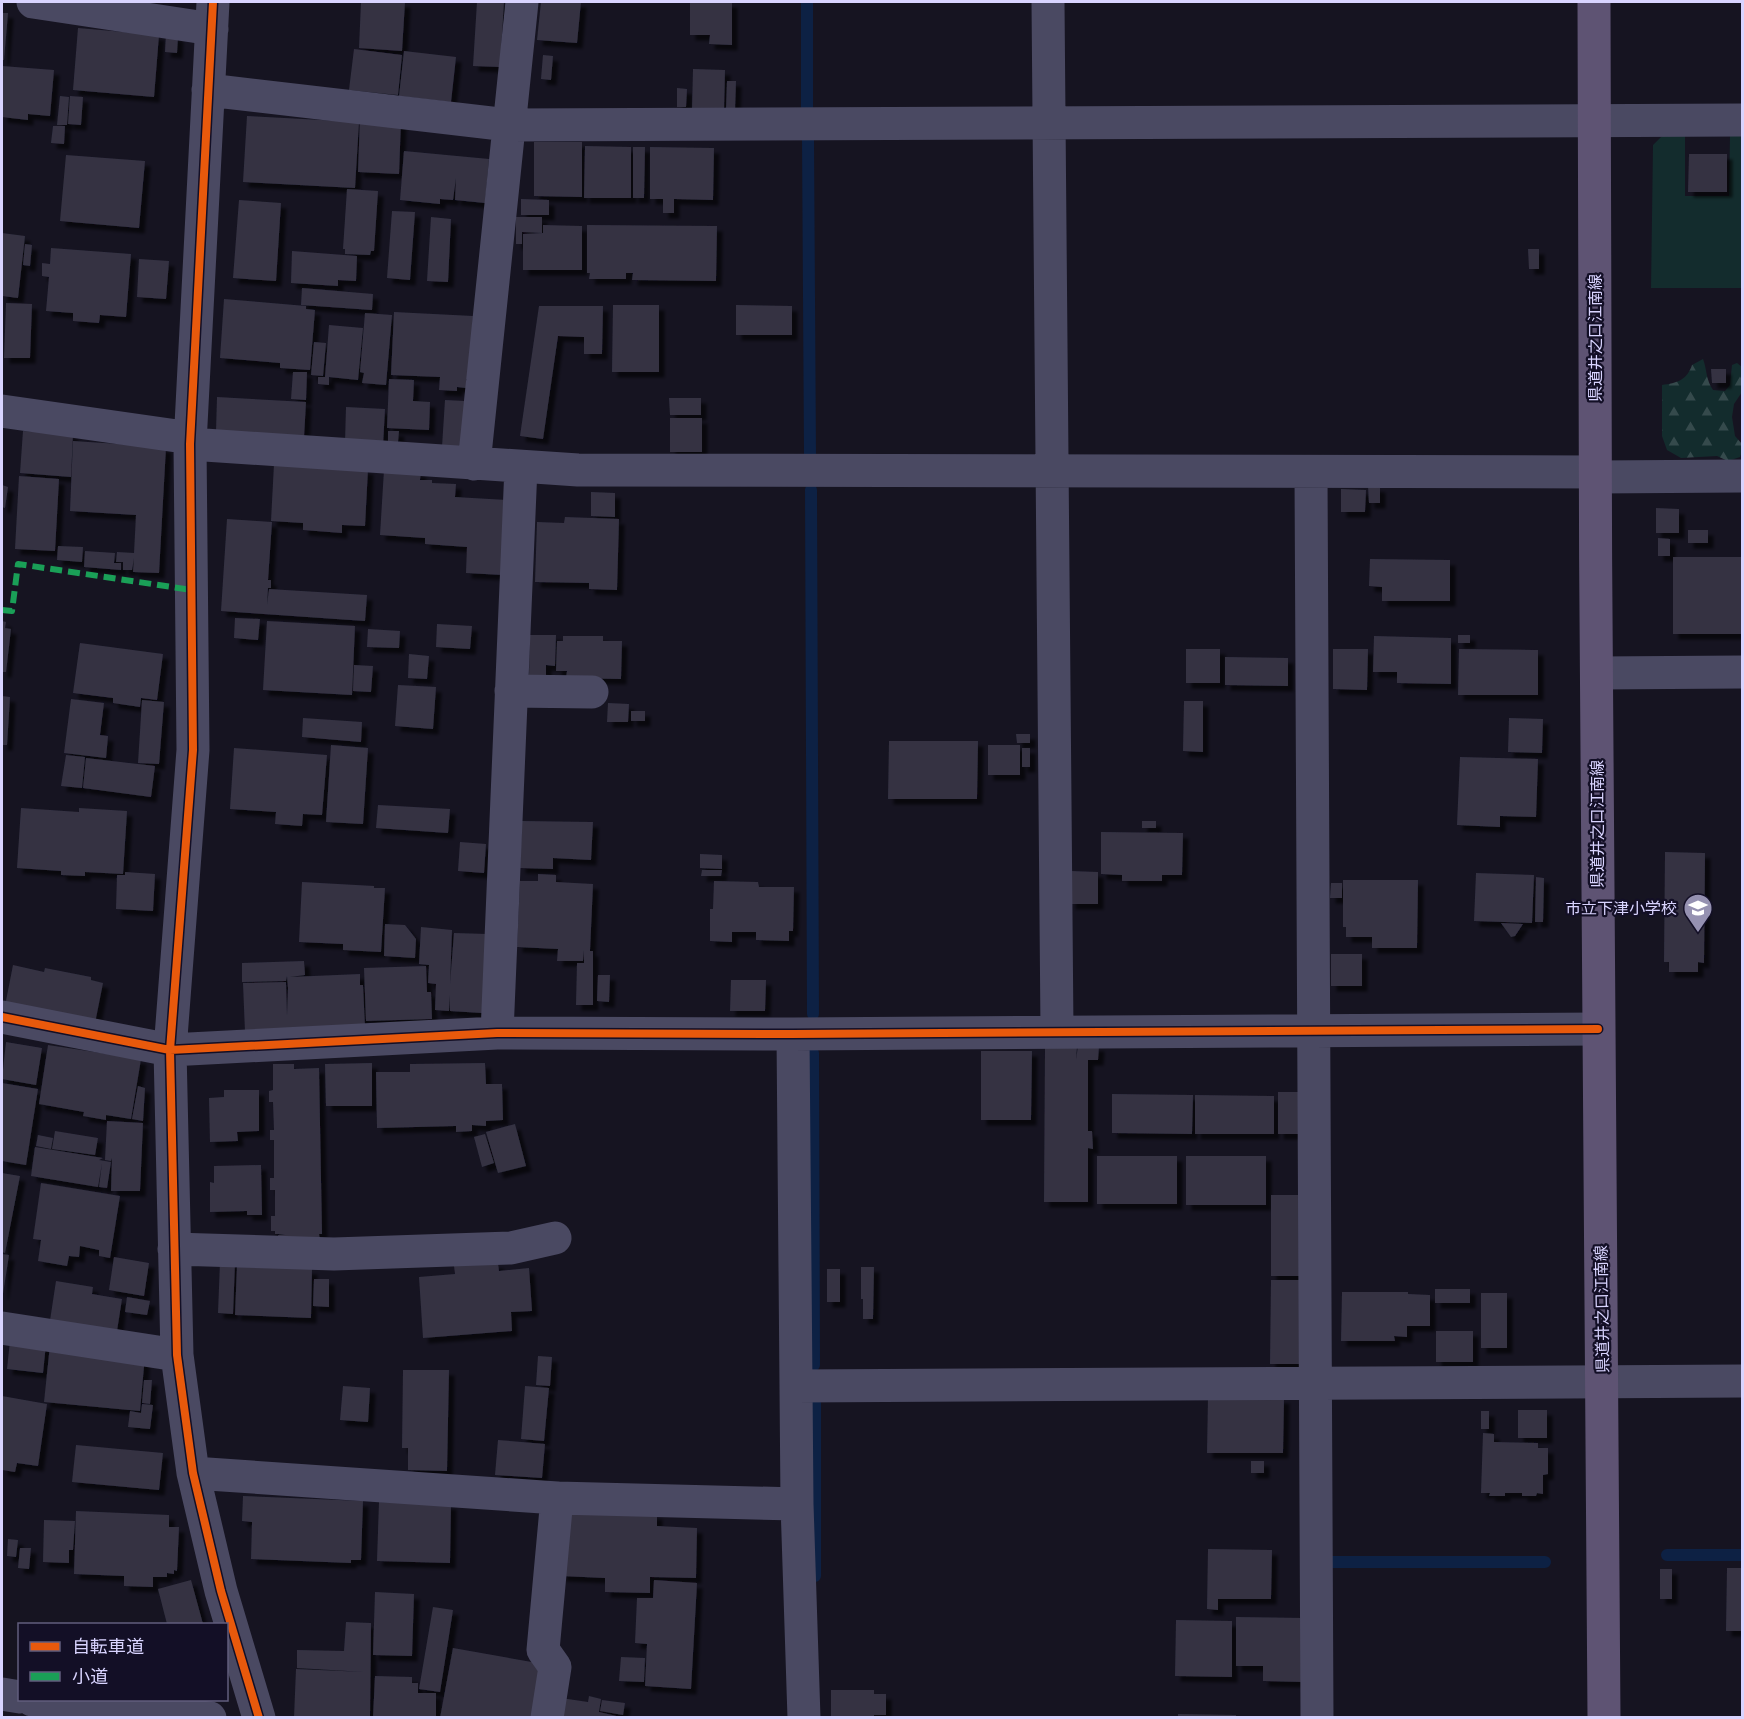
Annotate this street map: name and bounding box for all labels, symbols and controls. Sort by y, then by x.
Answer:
street label: 県道井之口江南線 [1586,274,1605,402]
street label: 県道井之口江南線 [1588,760,1607,888]
school or university icon: 市立下津小学校 [1682,892,1714,934]
place label: 市立下津小学校 [1565,899,1677,918]
street label: 県道井之口江南線 [1591,1245,1613,1373]
legend [18,1623,228,1701]
text: 自転車道 [72,1636,144,1658]
text: 小道 [72,1666,108,1688]

